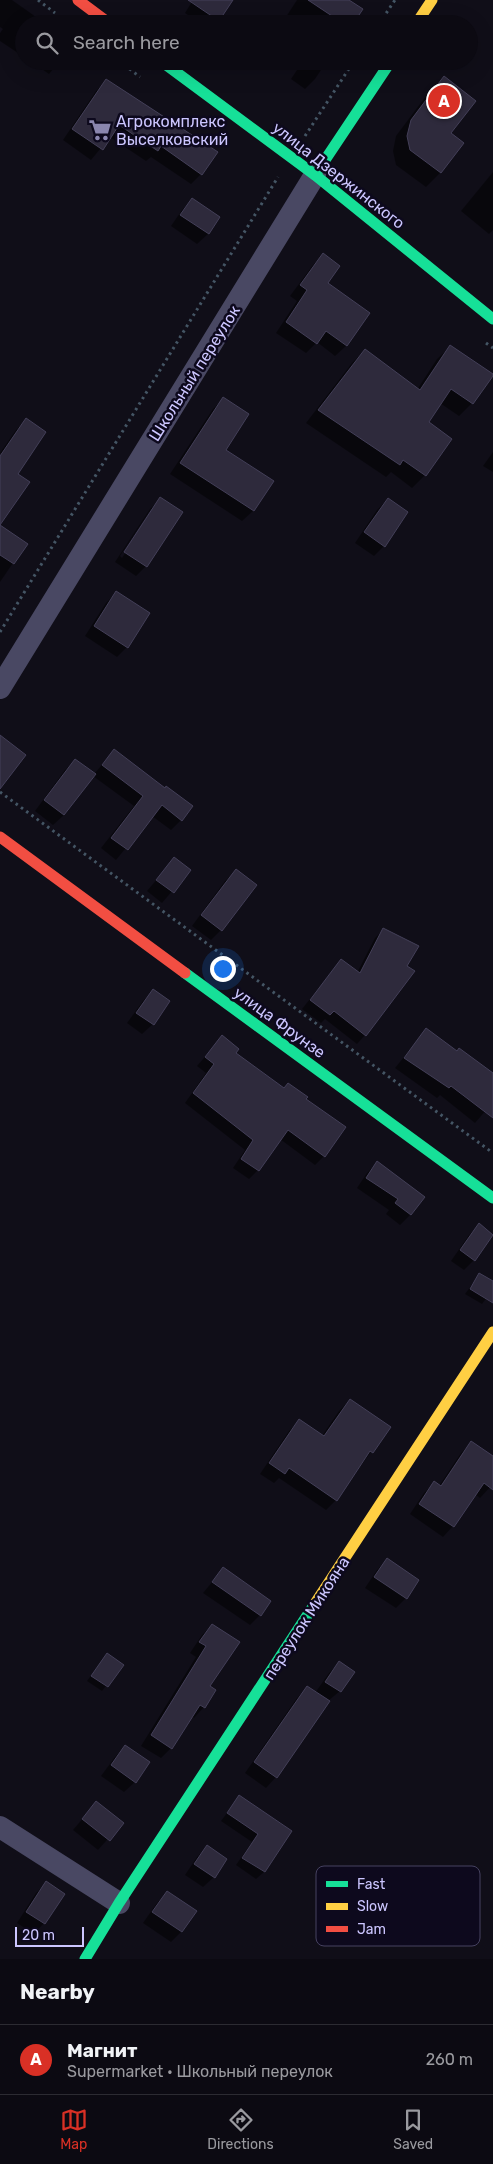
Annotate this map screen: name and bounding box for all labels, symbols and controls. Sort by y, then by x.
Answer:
search box [15,15,478,70]
icon: search [33,29,61,57]
text: Search here [73,31,180,54]
pin: A [428,82,460,120]
place label: Агрокомплекс Выселковский [116,112,228,149]
supermarket icon: Агрокомплекс Выселковский [87,117,113,143]
street label: улица Дзержинского [269,118,408,233]
street label: Школьный переулок [145,302,244,445]
your location [210,956,236,982]
street label: улица Фрунзе [230,983,329,1062]
street label: переулок Микояна [260,1553,353,1683]
legend [316,1866,480,1946]
text: Fast [357,1876,386,1893]
text: Slow [357,1898,388,1915]
text: Jam [357,1921,386,1938]
scale bar [15,1924,84,1947]
text: 20 m [22,1927,55,1944]
text: Nearby [20,1979,95,2004]
text: Магнит [67,2039,137,2062]
text: A [30,2050,42,2069]
text: 260 m [426,2050,473,2069]
text: Supermarket · Школьный переулок [67,2062,333,2081]
tab: Map [60,2106,88,2153]
tab: Directions [207,2106,274,2153]
tab: Saved [393,2106,433,2153]

